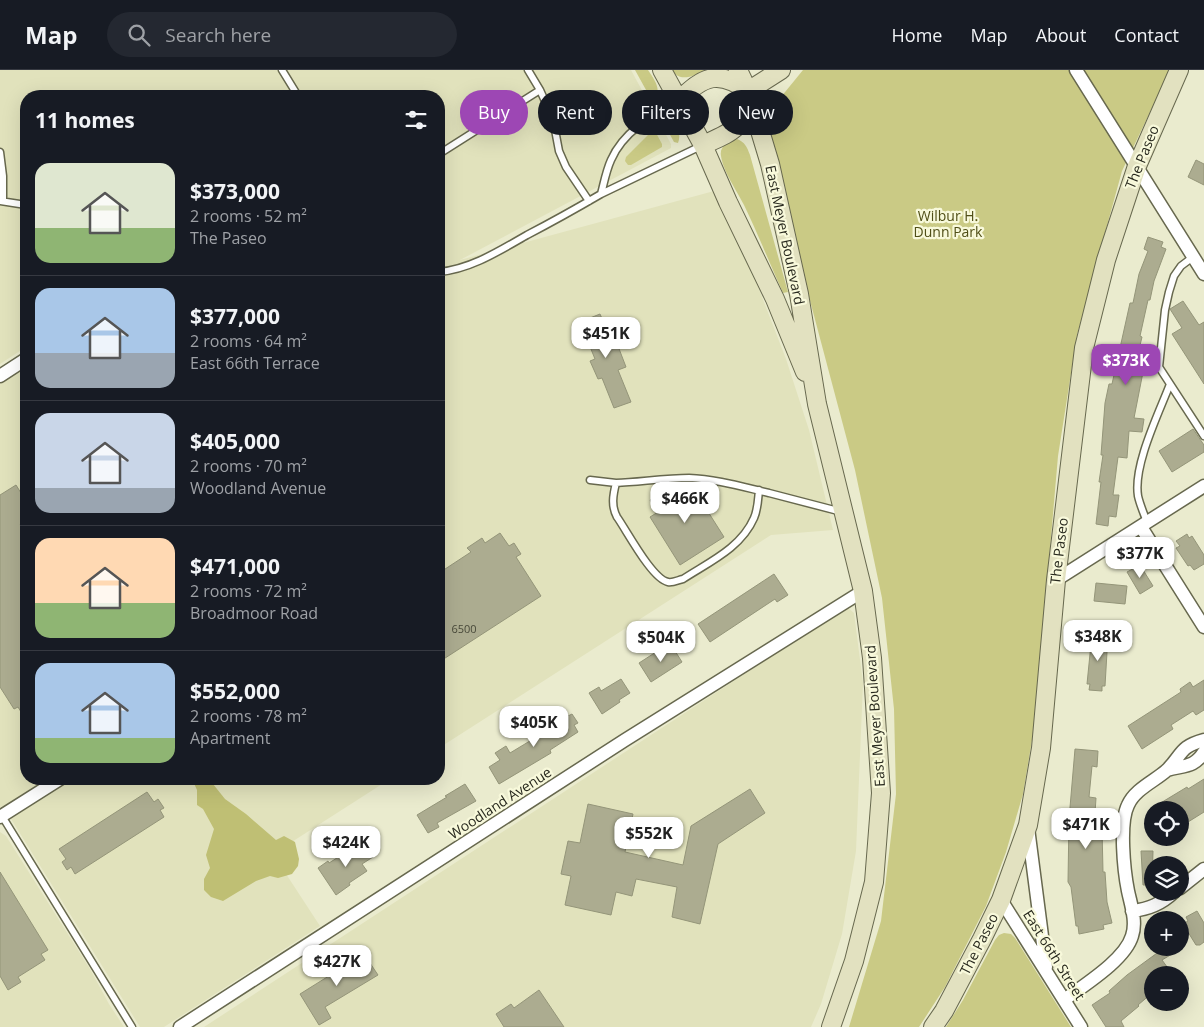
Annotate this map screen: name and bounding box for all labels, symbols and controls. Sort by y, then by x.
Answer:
search box [107,12,457,57]
text: Map [25,18,77,51]
icon: search [125,21,153,49]
text: Search here [165,22,271,48]
text: Home [892,23,942,47]
text: Map [970,23,1008,47]
text: About [1036,23,1086,47]
text: Contact [1114,23,1179,47]
chip: Buy [460,90,528,135]
chip: Rent [538,90,612,135]
chip: Filters [622,90,709,135]
chip: New [719,90,793,135]
text: 11 homes [35,106,135,134]
icon: filters [402,106,430,134]
street label: The Paseo [1120,122,1163,191]
street label: East Meyer Boulevard [761,163,810,306]
text: $373,000 [190,177,280,205]
icon: home [75,183,135,243]
text: 2 rooms · 52 m² [190,205,307,227]
park label: Wilbur H. Dunn Park [914,206,983,241]
text: The Paseo [190,227,267,249]
text: $377,000 [190,302,280,330]
icon: home [75,308,135,368]
pin: $451K [571,316,641,359]
text: $451K [582,322,630,344]
text: 2 rooms · 64 m² [190,330,307,352]
pin: $373K [1091,344,1161,386]
text: $373K [1102,349,1150,371]
text: East 66th Terrace [190,352,320,374]
text: $405,000 [190,427,280,455]
icon: home [75,433,135,493]
text: 2 rooms · 70 m² [190,455,307,477]
text: Woodland Avenue [190,477,326,499]
pin: $466K [650,482,720,524]
text: $466K [661,487,709,509]
street label: The Paseo [1045,517,1072,585]
pin: $377K [1105,536,1175,579]
text: $377K [1116,542,1164,564]
text: $471,000 [190,552,280,580]
icon: home [75,558,135,618]
text: 2 rooms · 72 m² [190,580,307,602]
text: Broadmoor Road [190,602,318,624]
pin: $504K [626,620,696,663]
pin: $348K [1063,620,1133,662]
house number: 6500 [451,621,477,636]
text: $348K [1074,625,1122,647]
text: $504K [637,626,685,648]
street label: East Meyer Boulevard [860,645,889,788]
text: $552,000 [190,677,280,705]
icon: home [75,683,135,743]
text: 2 rooms · 78 m² [190,705,307,727]
pin: $405K [499,706,569,748]
text: $405K [510,711,558,733]
text: Apartment [190,727,270,749]
street label: Woodland Avenue [445,762,555,843]
map controls [1144,801,1189,1011]
button: locate [1144,801,1189,846]
pin: $471K [1051,808,1121,850]
text: $471K [1062,813,1110,835]
pin: $552K [614,816,684,859]
text: $552K [625,822,673,844]
pin: $424K [311,826,381,868]
text: $424K [322,831,370,853]
button: layers [1144,856,1189,901]
street label: East 66th Street [1019,906,1090,1004]
street label: The Paseo [955,910,1002,978]
button: + [1144,911,1189,956]
pin: $427K [302,944,372,987]
text: $427K [313,950,361,972]
button: − [1144,966,1189,1011]

